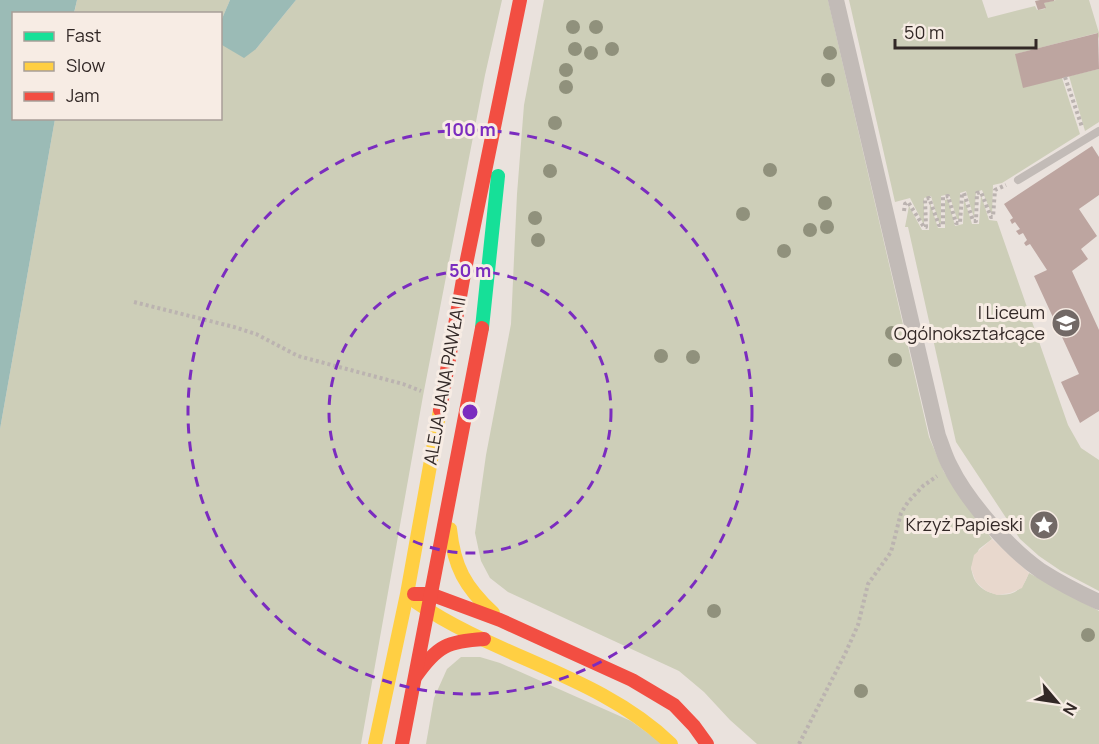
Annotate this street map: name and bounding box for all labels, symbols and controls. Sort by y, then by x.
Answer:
legend [12,12,222,120]
scale bar [895,12,1036,50]
text: 50 m [904,20,944,44]
text: Fast [66,23,101,47]
text: Slow [66,53,106,77]
text: Jam [66,83,100,107]
text: 100 m [444,117,496,141]
text: 50 m [449,258,491,282]
street label: ALEJA JANA PAWŁA II [417,295,471,467]
place label: I Liceum Ogólnokształcące [894,300,1045,345]
school or university icon: I Liceum Ogólnokształcące [1050,307,1082,339]
centre of rings [460,402,480,422]
place icon: Krzyż Papieski [1028,509,1060,541]
place label: Krzyż Papieski [906,512,1023,536]
north arrow [1027,672,1087,732]
text: N [1058,699,1083,720]

